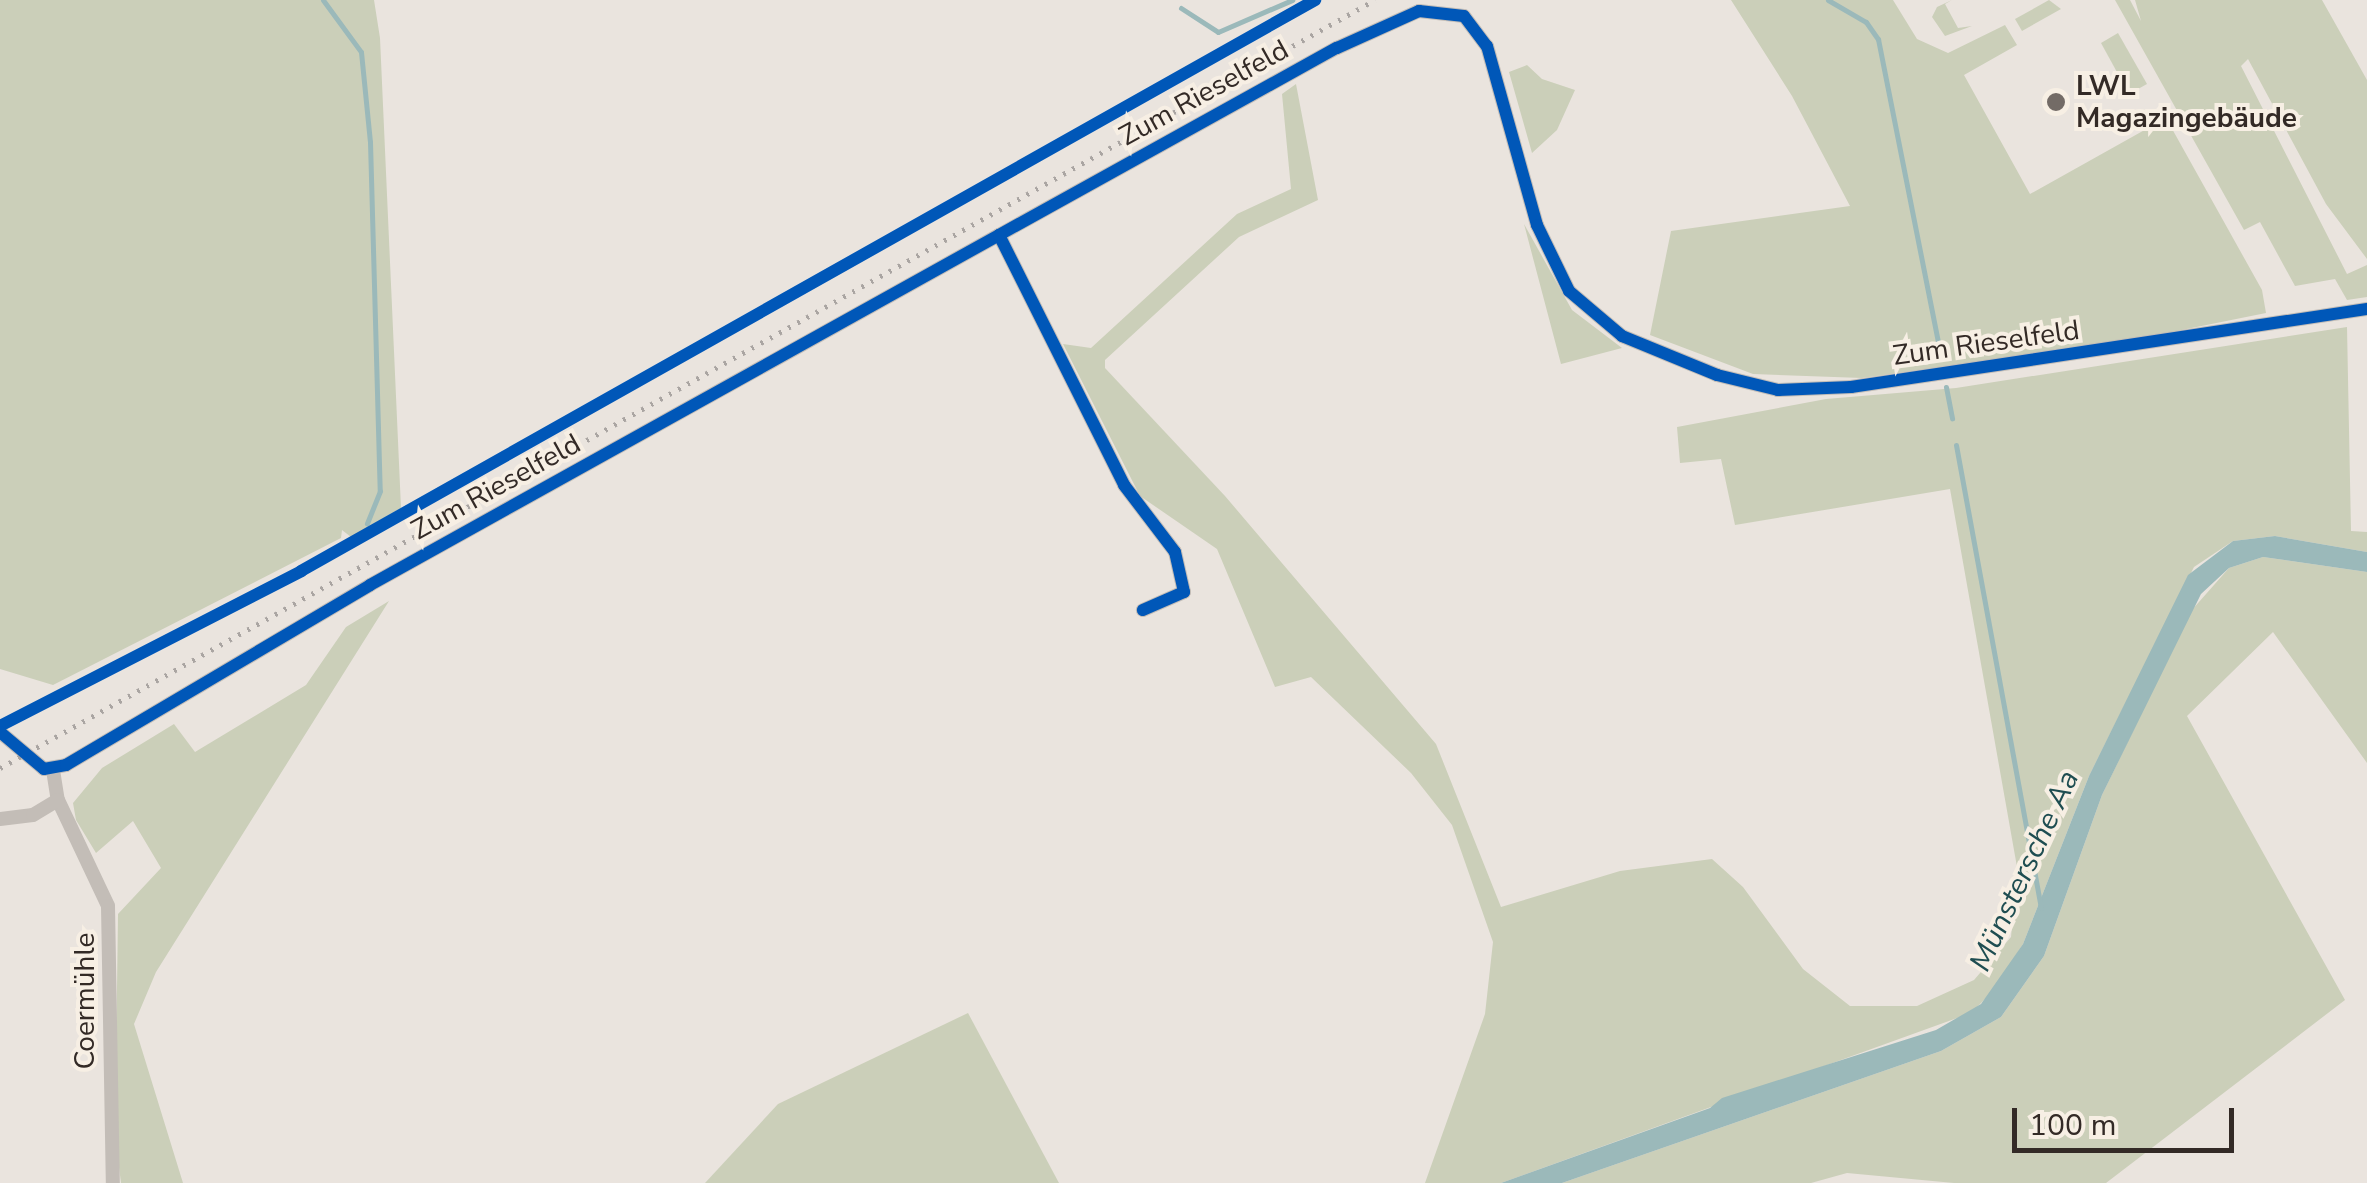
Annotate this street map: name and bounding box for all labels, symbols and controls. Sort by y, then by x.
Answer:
street label: Zum Rieselfeld [1114,33,1294,153]
place label: LWL Magazingebäude [2076,69,2297,135]
marker: LWL Magazingebäude [2045,91,2067,113]
street label: Zum Rieselfeld [1891,313,2081,373]
street label: Zum Rieselfeld [406,427,586,547]
water label: Münstersche Aa [1963,765,2087,977]
street label: Coermühle [68,933,102,1069]
scale bar [2017,1088,2240,1150]
text: 100 m [2029,1105,2116,1146]

